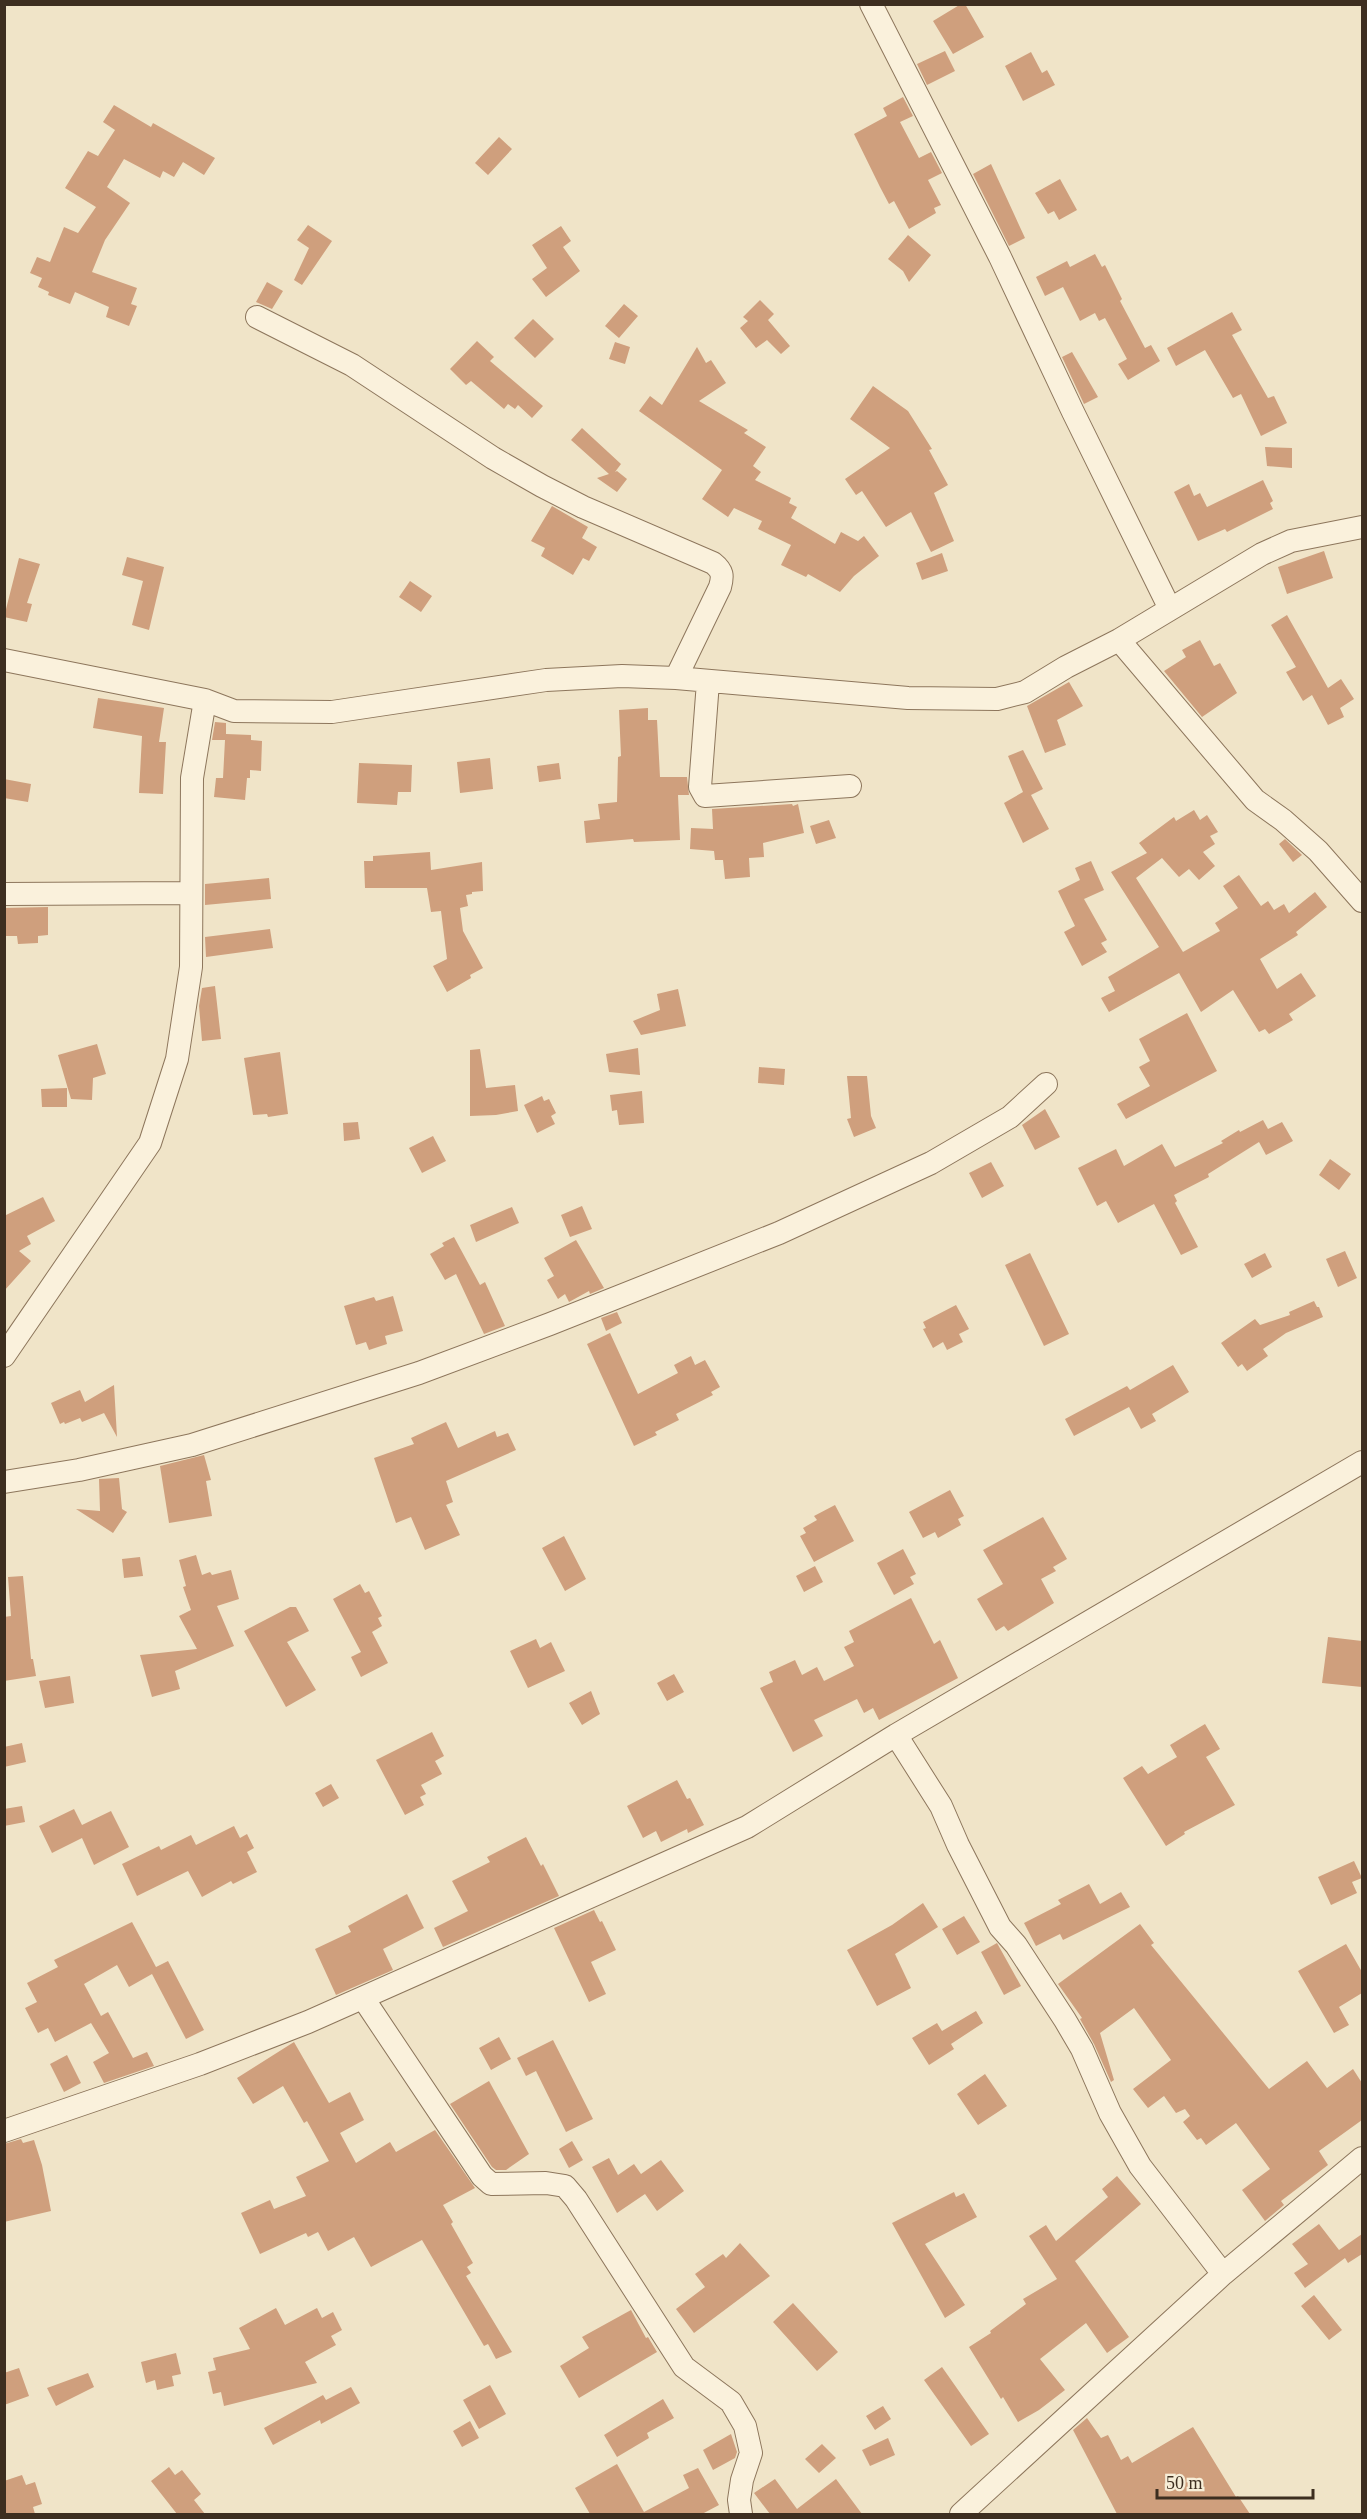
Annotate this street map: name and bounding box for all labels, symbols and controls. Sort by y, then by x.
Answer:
scale bar [1157,2462,1313,2500]
text: 50 m [1166,2473,1203,2493]

